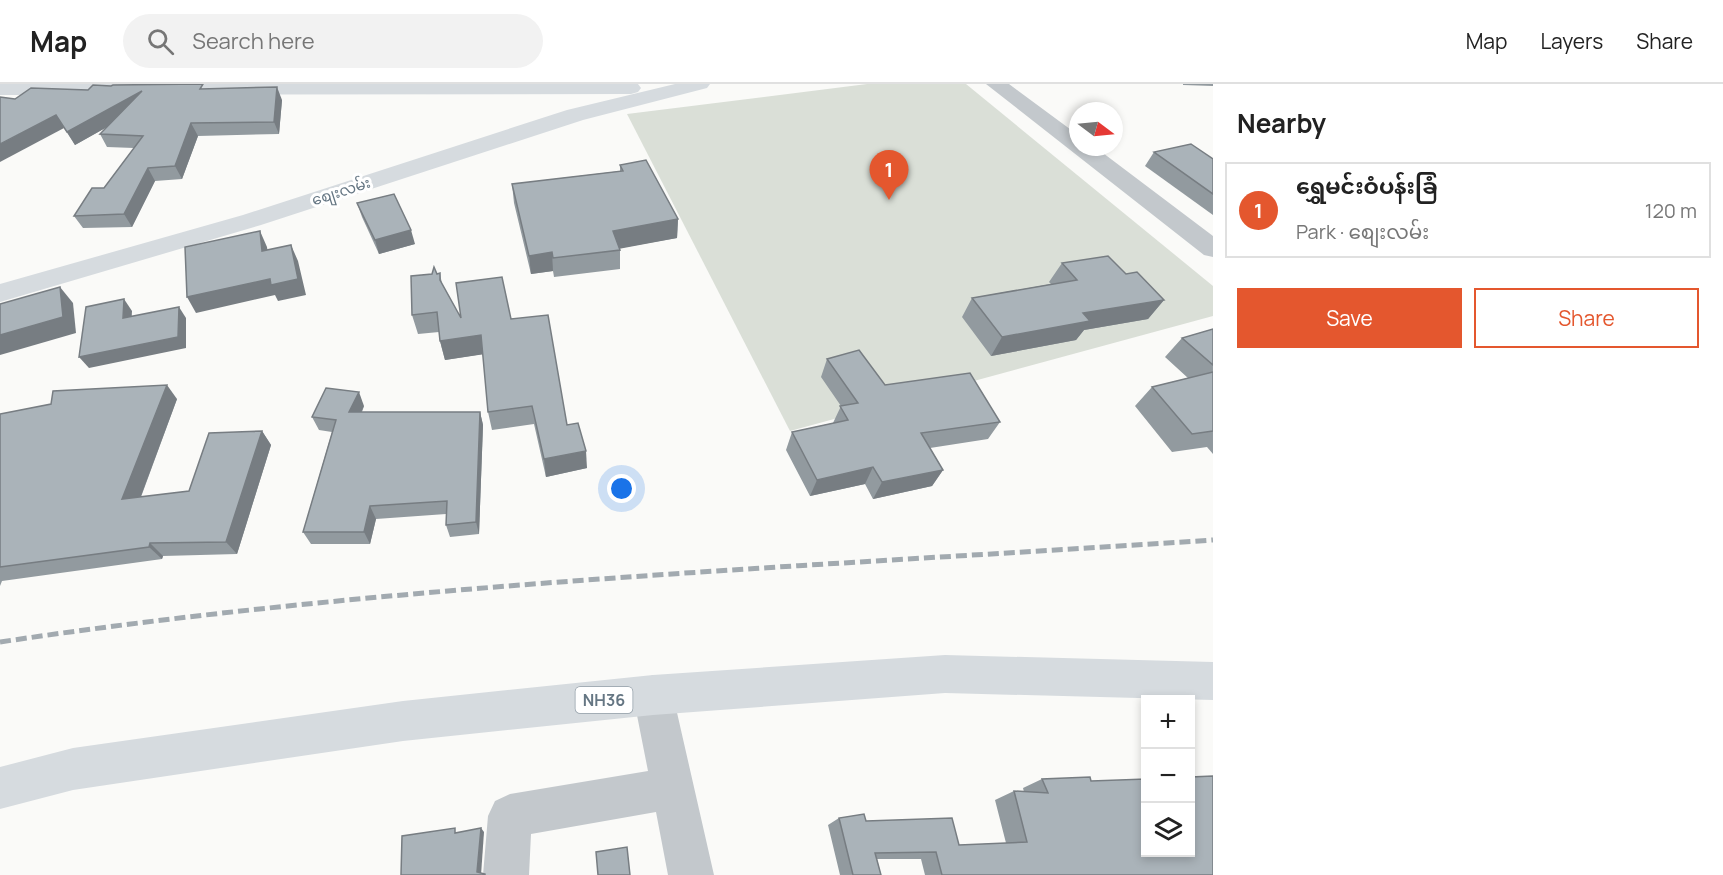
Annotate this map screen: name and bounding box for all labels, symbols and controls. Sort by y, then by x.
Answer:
search box [123,14,543,68]
text: Map [30,22,87,60]
icon: search [144,25,177,58]
text: Search here [192,26,315,56]
text: Map [1466,27,1507,55]
text: Layers [1540,27,1603,55]
text: Share [1636,27,1693,55]
north arrow [1069,102,1123,156]
text: Nearby [1237,105,1326,141]
pin: 1 [870,150,908,200]
text: ရွှေမင်းဝံပန်းခြံ [1296,171,1438,201]
street label: စျေးလမ်း [309,172,374,212]
text: 1 [1254,197,1263,224]
text: 120 m [1645,197,1697,224]
text: Park · စျေးလမ်း [1296,218,1429,245]
button: Save [1237,288,1462,348]
button: Share [1474,288,1699,348]
your location [607,474,636,503]
road number: NH36 [576,687,632,713]
map controls [1141,695,1195,857]
button: + [1141,695,1195,749]
button: − [1141,749,1195,803]
button: layers [1141,803,1195,857]

